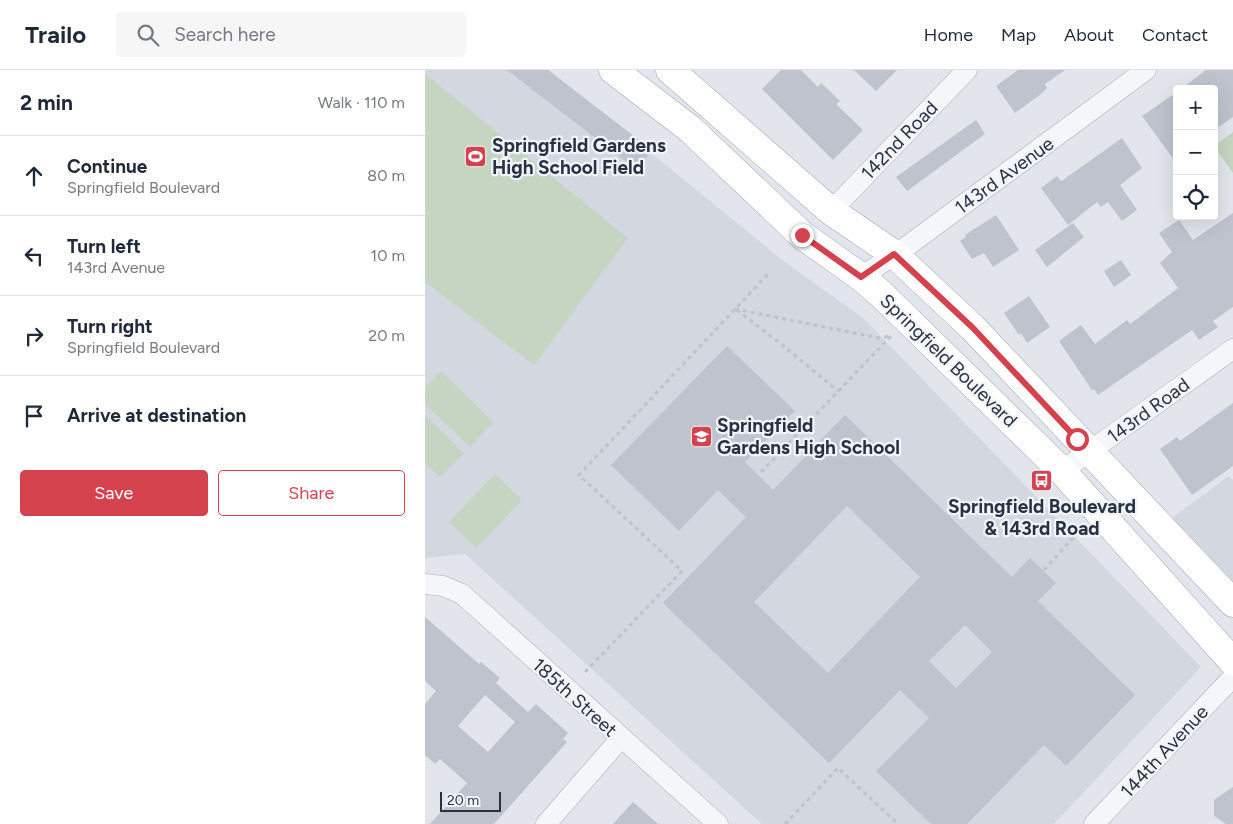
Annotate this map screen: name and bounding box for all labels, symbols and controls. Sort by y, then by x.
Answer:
search box [116,12,466,57]
text: Trailo [25,20,86,49]
icon: search [134,21,162,49]
text: Search here [174,23,276,46]
text: Home [924,24,973,46]
text: Map [1001,24,1036,46]
text: About [1064,24,1114,46]
text: Contact [1142,24,1208,46]
map controls [1173,85,1218,220]
button: + [1173,85,1218,130]
text: 2 min [20,90,73,115]
text: Walk · 110 m [318,93,405,112]
street label: 142nd Road [856,96,943,184]
button: − [1173,130,1218,175]
street label: 143rd Avenue [950,132,1058,219]
place label: Springfield Gardens High School Field [492,134,666,179]
sports icon: Springfield Gardens High School Field [464,144,488,168]
text: Continue [67,155,147,178]
icon: ahead [20,162,48,190]
text: 80 m [367,166,405,185]
button: locate [1173,175,1218,220]
text: Springfield Boulevard [67,178,220,197]
route end [791,224,814,247]
text: Turn left [67,235,141,258]
icon: left [20,242,48,270]
text: 10 m [371,246,405,265]
text: 143rd Avenue [67,258,165,277]
street label: Springfield Boulevard [875,289,1022,432]
text: Turn right [67,315,153,338]
icon: right [20,322,48,350]
text: 20 m [368,326,405,345]
text: Springfield Boulevard [67,338,220,357]
street label: 143rd Road [1103,373,1194,448]
icon: arrive [20,402,48,430]
text: Arrive at destination [67,404,246,427]
place label: Springfield Gardens High School [717,414,900,459]
school or university icon: Springfield Gardens High School [689,424,713,448]
route start [1066,428,1089,451]
bus stop icon: Springfield Boulevard & 143rd Road [1030,468,1054,492]
button: Save [20,470,208,516]
button: Share [218,470,405,516]
place label: Springfield Boulevard & 143rd Road [948,495,1136,540]
street label: 185th Street [528,653,622,741]
street label: 144th Avenue [1116,700,1213,802]
scale bar [440,789,501,812]
text: 20 m [447,792,479,809]

